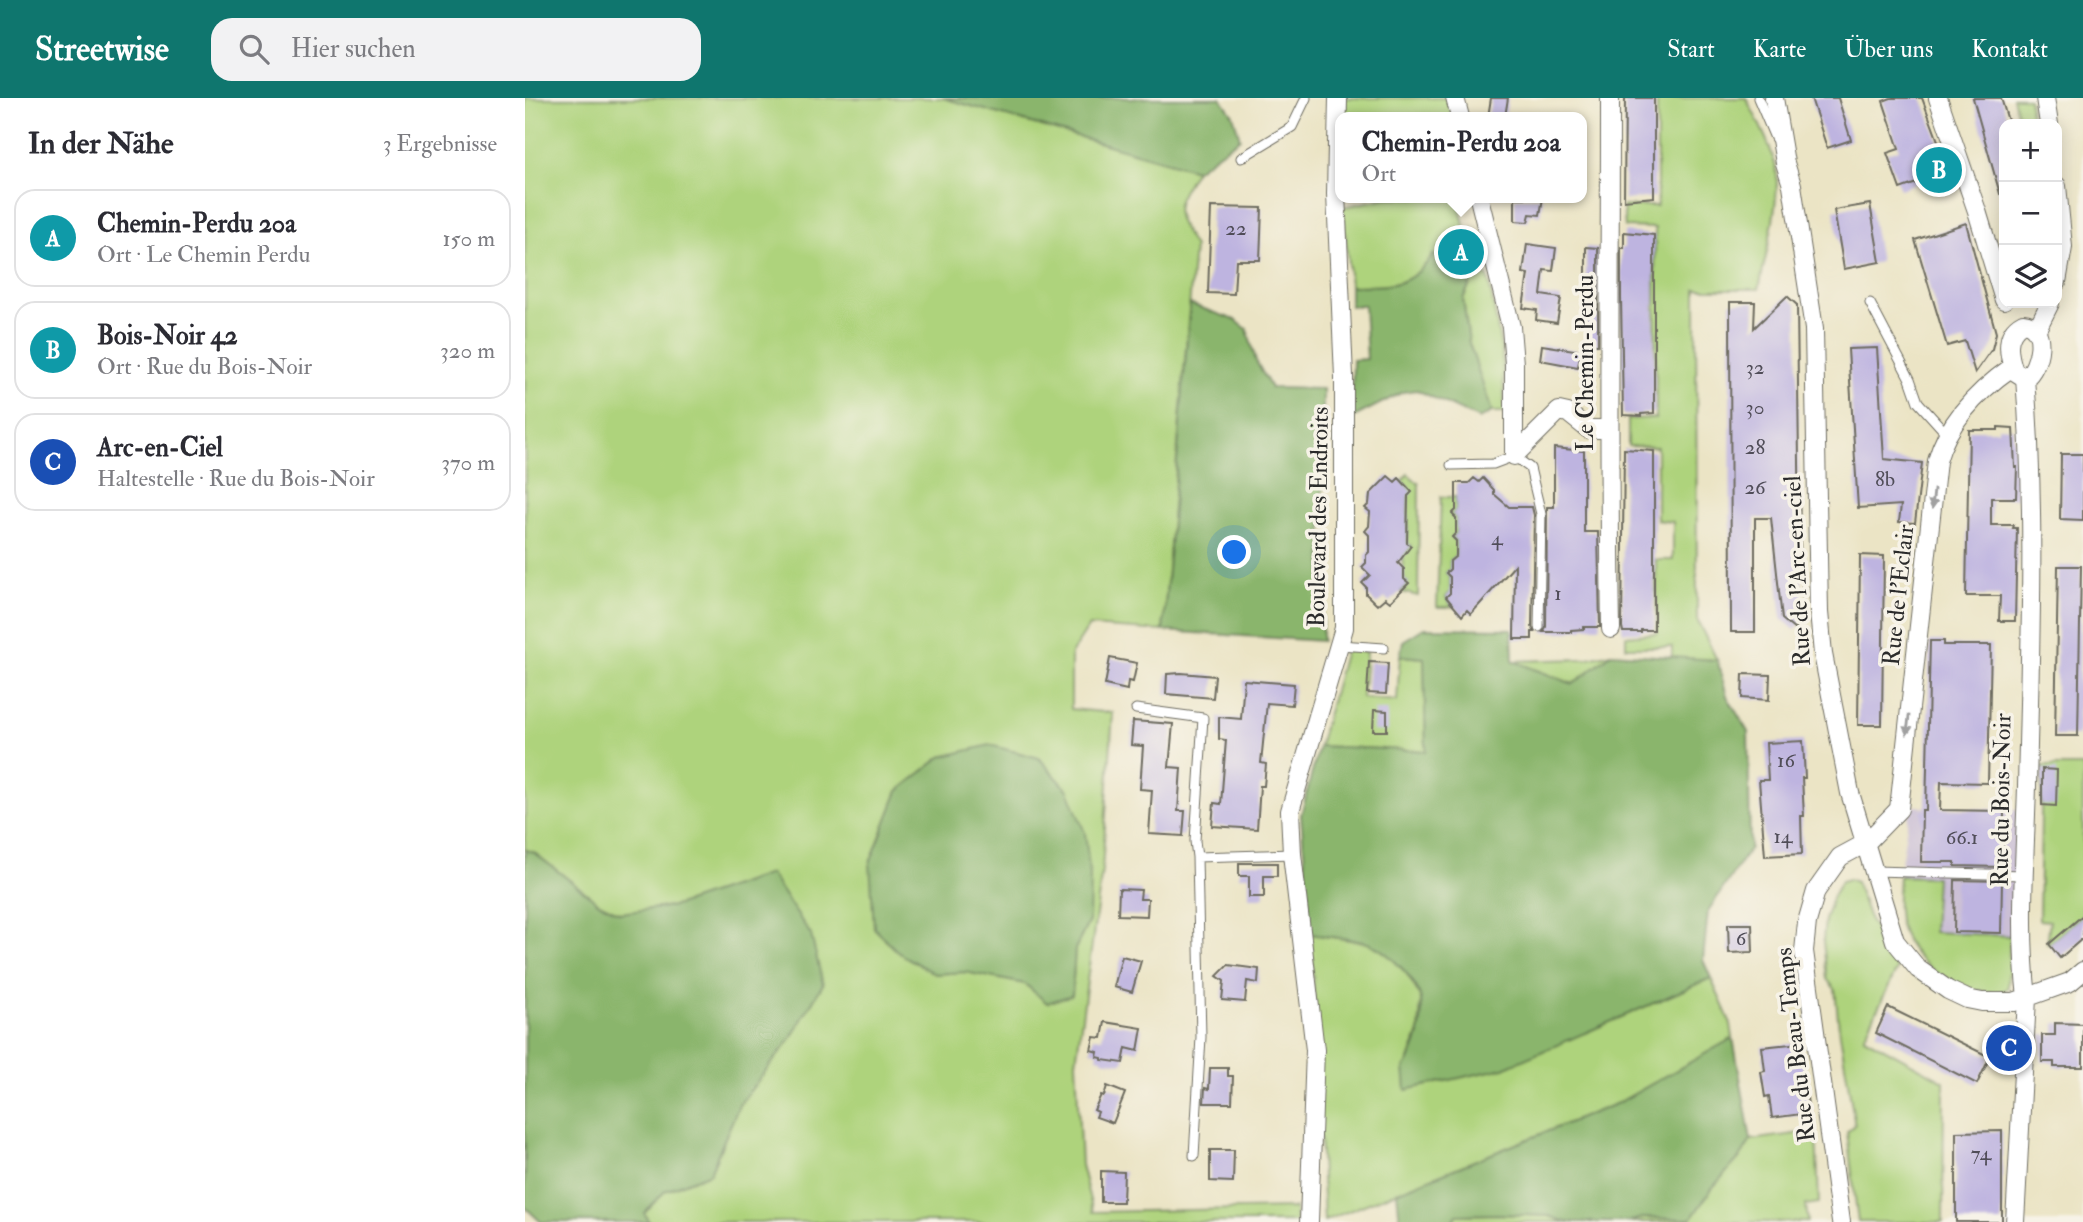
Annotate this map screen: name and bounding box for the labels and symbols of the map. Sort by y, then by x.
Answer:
pin: B [1916,144,1962,196]
house number: 22 [1225,215,1247,242]
pin: A [1438,226,1484,278]
street label: Le Chemin-Perdu [1570,275,1601,451]
house number: 32 [1746,354,1764,381]
house number: 30 [1746,394,1764,421]
street label: Boulevard des Endroits [1301,406,1336,628]
house number: 28 [1745,434,1765,461]
house number: 8b [1875,466,1895,493]
house number: 26 [1744,474,1767,501]
street label: Rue de l'Arc-en-ciel [1777,475,1818,667]
one-way arrow [1928,488,1939,510]
street label: Rue de l'Eclair [1876,523,1921,667]
house number: 4 [1491,525,1504,552]
your location [1217,535,1251,569]
house number: 1 [1554,580,1562,607]
street label: Rue du Bois-Noir [1984,713,2019,887]
one-way arrow [1903,715,1914,737]
house number: 16 [1777,747,1796,774]
house number: 14 [1774,823,1794,850]
house number: 66.1 [1946,824,1978,851]
house number: 6 [1736,925,1748,952]
street label: Rue du Beau-Temps [1768,946,1823,1144]
pin: C [1986,1022,2032,1074]
house number: 74 [1971,1140,1993,1167]

